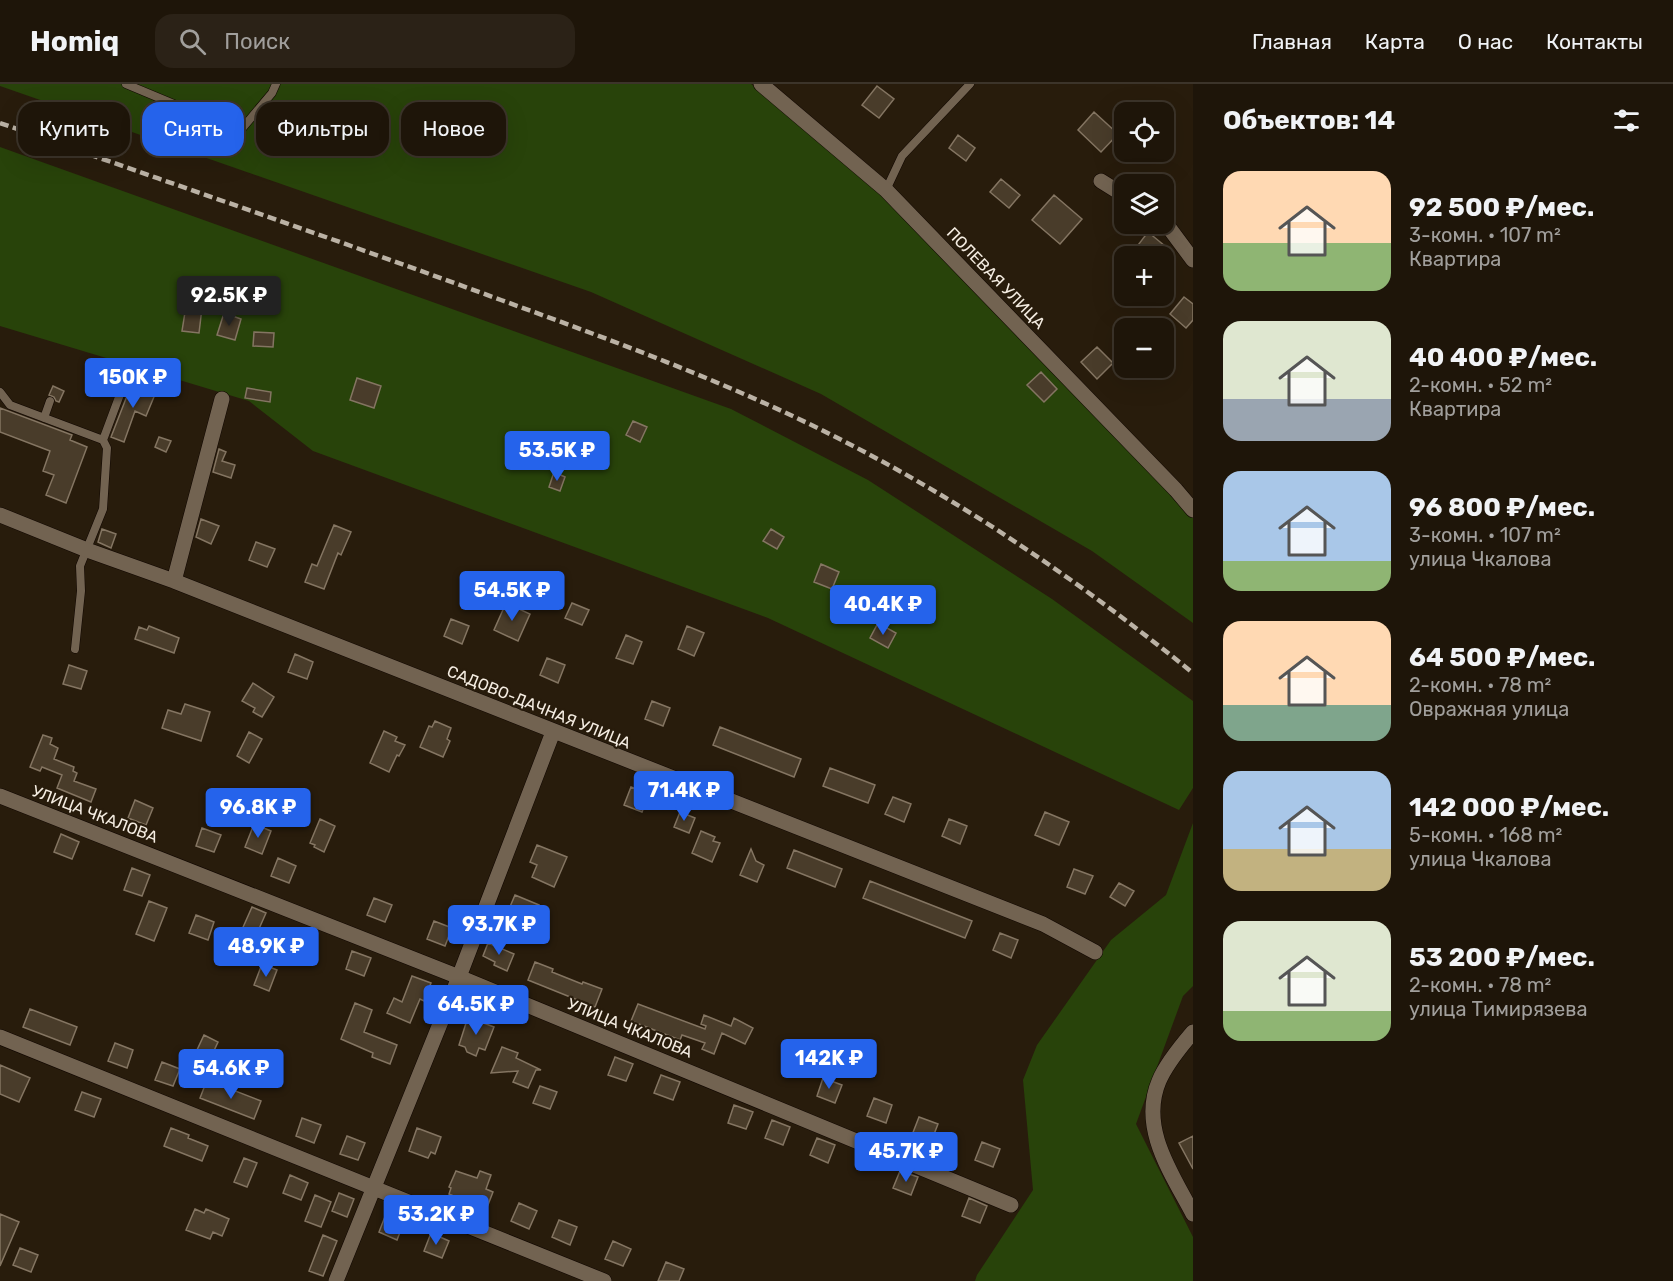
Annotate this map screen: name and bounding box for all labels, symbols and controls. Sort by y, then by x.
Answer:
search box [155,14,575,68]
text: Homiq [30,25,119,58]
icon: search [176,25,209,58]
text: Поиск [224,28,290,55]
text: Главная [1252,29,1332,54]
text: Карта [1365,29,1425,54]
text: О нас [1458,29,1513,54]
text: Контакты [1546,29,1643,54]
chip: Купить [18,102,130,156]
chip: Снять [142,102,244,156]
chip: Фильтры [256,102,389,156]
chip: Новое [401,102,506,156]
map controls [1114,102,1174,378]
button: locate [1114,102,1174,162]
icon: filters [1610,104,1643,137]
text: Объектов: 14 [1223,105,1395,136]
button: layers [1114,174,1174,234]
text: 92 500 ₽/мес. [1409,192,1594,223]
icon: home [1271,195,1343,267]
street label: ПОЛЕВАЯ УЛИЦА [943,223,1049,333]
text: 3-комн. · 107 m² [1409,223,1561,247]
button: + [1114,246,1174,306]
text: Квартира [1409,247,1501,271]
pin: 92.5K ₽ [174,276,284,327]
text: 92.5K ₽ [191,283,267,307]
button: − [1114,318,1174,378]
text: 40 400 ₽/мес. [1409,342,1597,373]
icon: home [1271,345,1343,417]
pin: 150K ₽ [84,358,182,409]
text: 150K ₽ [99,365,167,389]
text: 2-комн. · 52 m² [1409,373,1552,397]
text: Квартира [1409,397,1501,421]
pin: 53.5K ₽ [502,431,612,482]
text: 53.5K ₽ [519,438,595,462]
text: 96 800 ₽/мес. [1409,492,1595,523]
icon: home [1271,495,1343,567]
text: 3-комн. · 107 m² [1409,523,1561,547]
text: улица Чкалова [1409,547,1552,571]
pin: 54.5K ₽ [457,571,567,622]
text: 54.5K ₽ [474,578,550,602]
pin: 40.4K ₽ [828,585,938,636]
text: 40.4K ₽ [844,592,922,616]
text: 64 500 ₽/мес. [1409,642,1595,673]
icon: home [1271,645,1343,717]
street label: САДОВО-ДАЧНАЯ УЛИЦА [444,661,634,753]
text: 2-комн. · 78 m² [1409,673,1551,697]
text: Овражная улица [1409,697,1569,721]
pin: 71.4K ₽ [629,771,739,822]
text: 71.4K ₽ [648,778,720,802]
street label: УЛИЦА ЧКАЛОВА [29,781,161,847]
pin: 96.8K ₽ [203,788,313,839]
text: 142 000 ₽/мес. [1409,792,1609,823]
text: 96.8K ₽ [220,795,296,819]
icon: home [1271,795,1343,867]
text: 5-комн. · 168 m² [1409,823,1562,847]
text: улица Чкалова [1409,847,1552,871]
pin: 93.7K ₽ [444,905,554,956]
text: 93.7K ₽ [462,912,536,936]
pin: 48.9K ₽ [211,927,321,978]
text: 48.9K ₽ [228,934,304,958]
text: 53 200 ₽/мес. [1409,942,1595,973]
icon: home [1271,945,1343,1017]
text: 2-комн. · 78 m² [1409,973,1551,997]
pin: 64.5K ₽ [421,985,531,1036]
text: 64.5K ₽ [438,992,515,1016]
street label: УЛИЦА ЧКАЛОВА [565,994,696,1062]
text: улица Тимирязева [1409,997,1588,1021]
pin: 142K ₽ [780,1039,878,1090]
text: 142K ₽ [795,1046,863,1070]
pin: 54.6K ₽ [176,1049,286,1100]
text: 54.6K ₽ [193,1056,269,1080]
pin: 45.7K ₽ [851,1132,961,1183]
text: 45.7K ₽ [869,1139,943,1163]
pin: 53.2K ₽ [381,1195,491,1246]
text: 53.2K ₽ [398,1202,474,1226]

